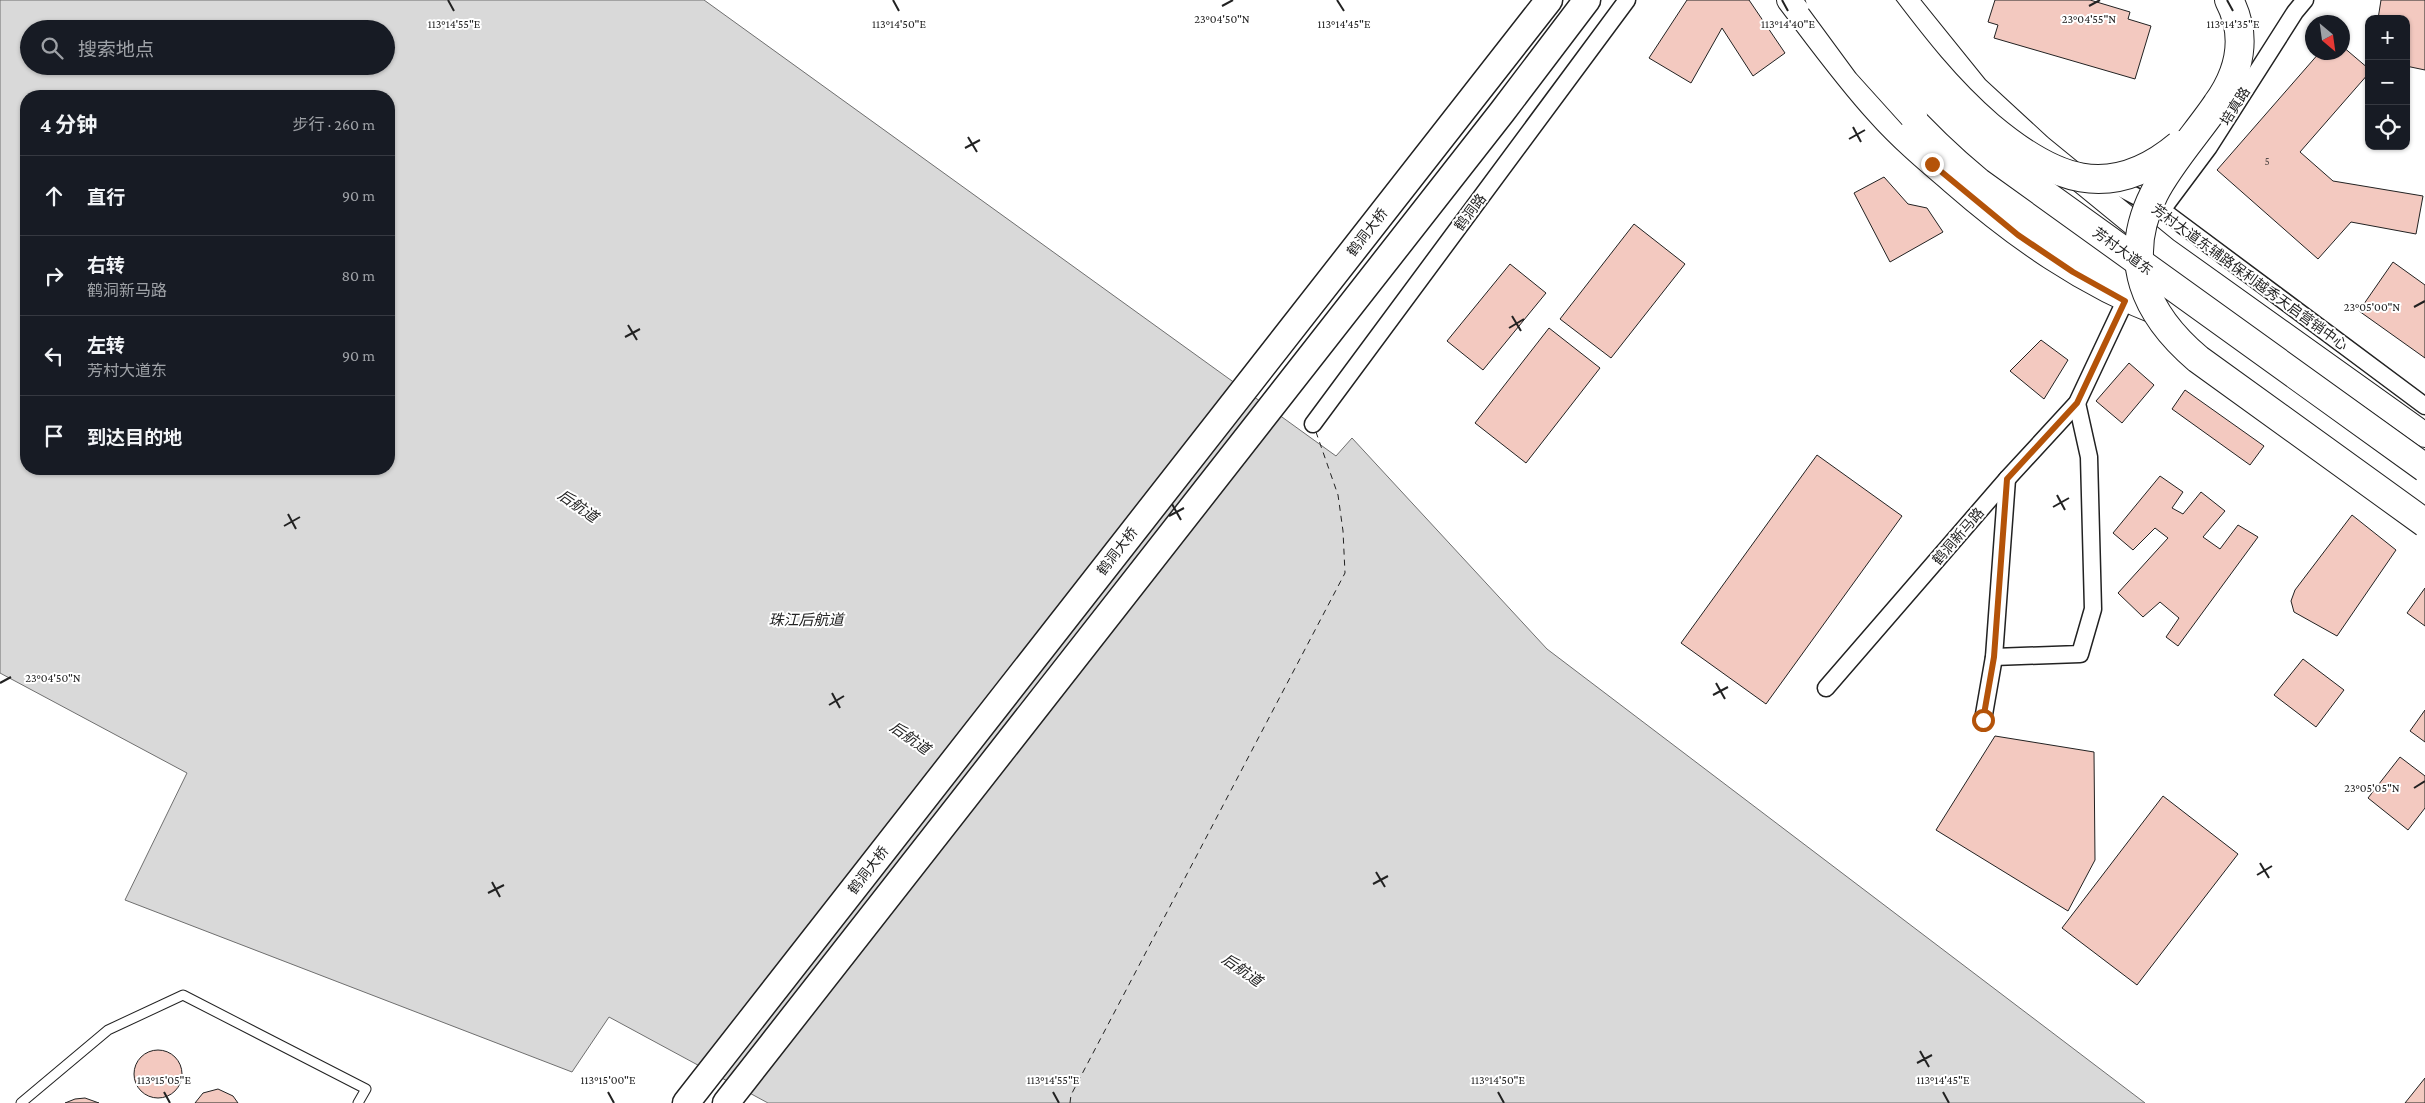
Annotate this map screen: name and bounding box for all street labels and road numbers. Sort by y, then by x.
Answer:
street label: 培真路 [2217,84,2253,128]
street label: 鹤洞路 [1451,190,1489,234]
street label: 芳村大道东辅路保利越秀天启营销中心 [2149,201,2351,353]
street label: 鹤洞大桥 [1343,205,1391,259]
street label: 芳村大道东 [2090,224,2156,278]
street label: 鹤洞新马路 [1929,504,1987,568]
street label: 鹤洞大桥 [1093,524,1141,578]
street label: 鹤洞大桥 [844,843,892,897]

